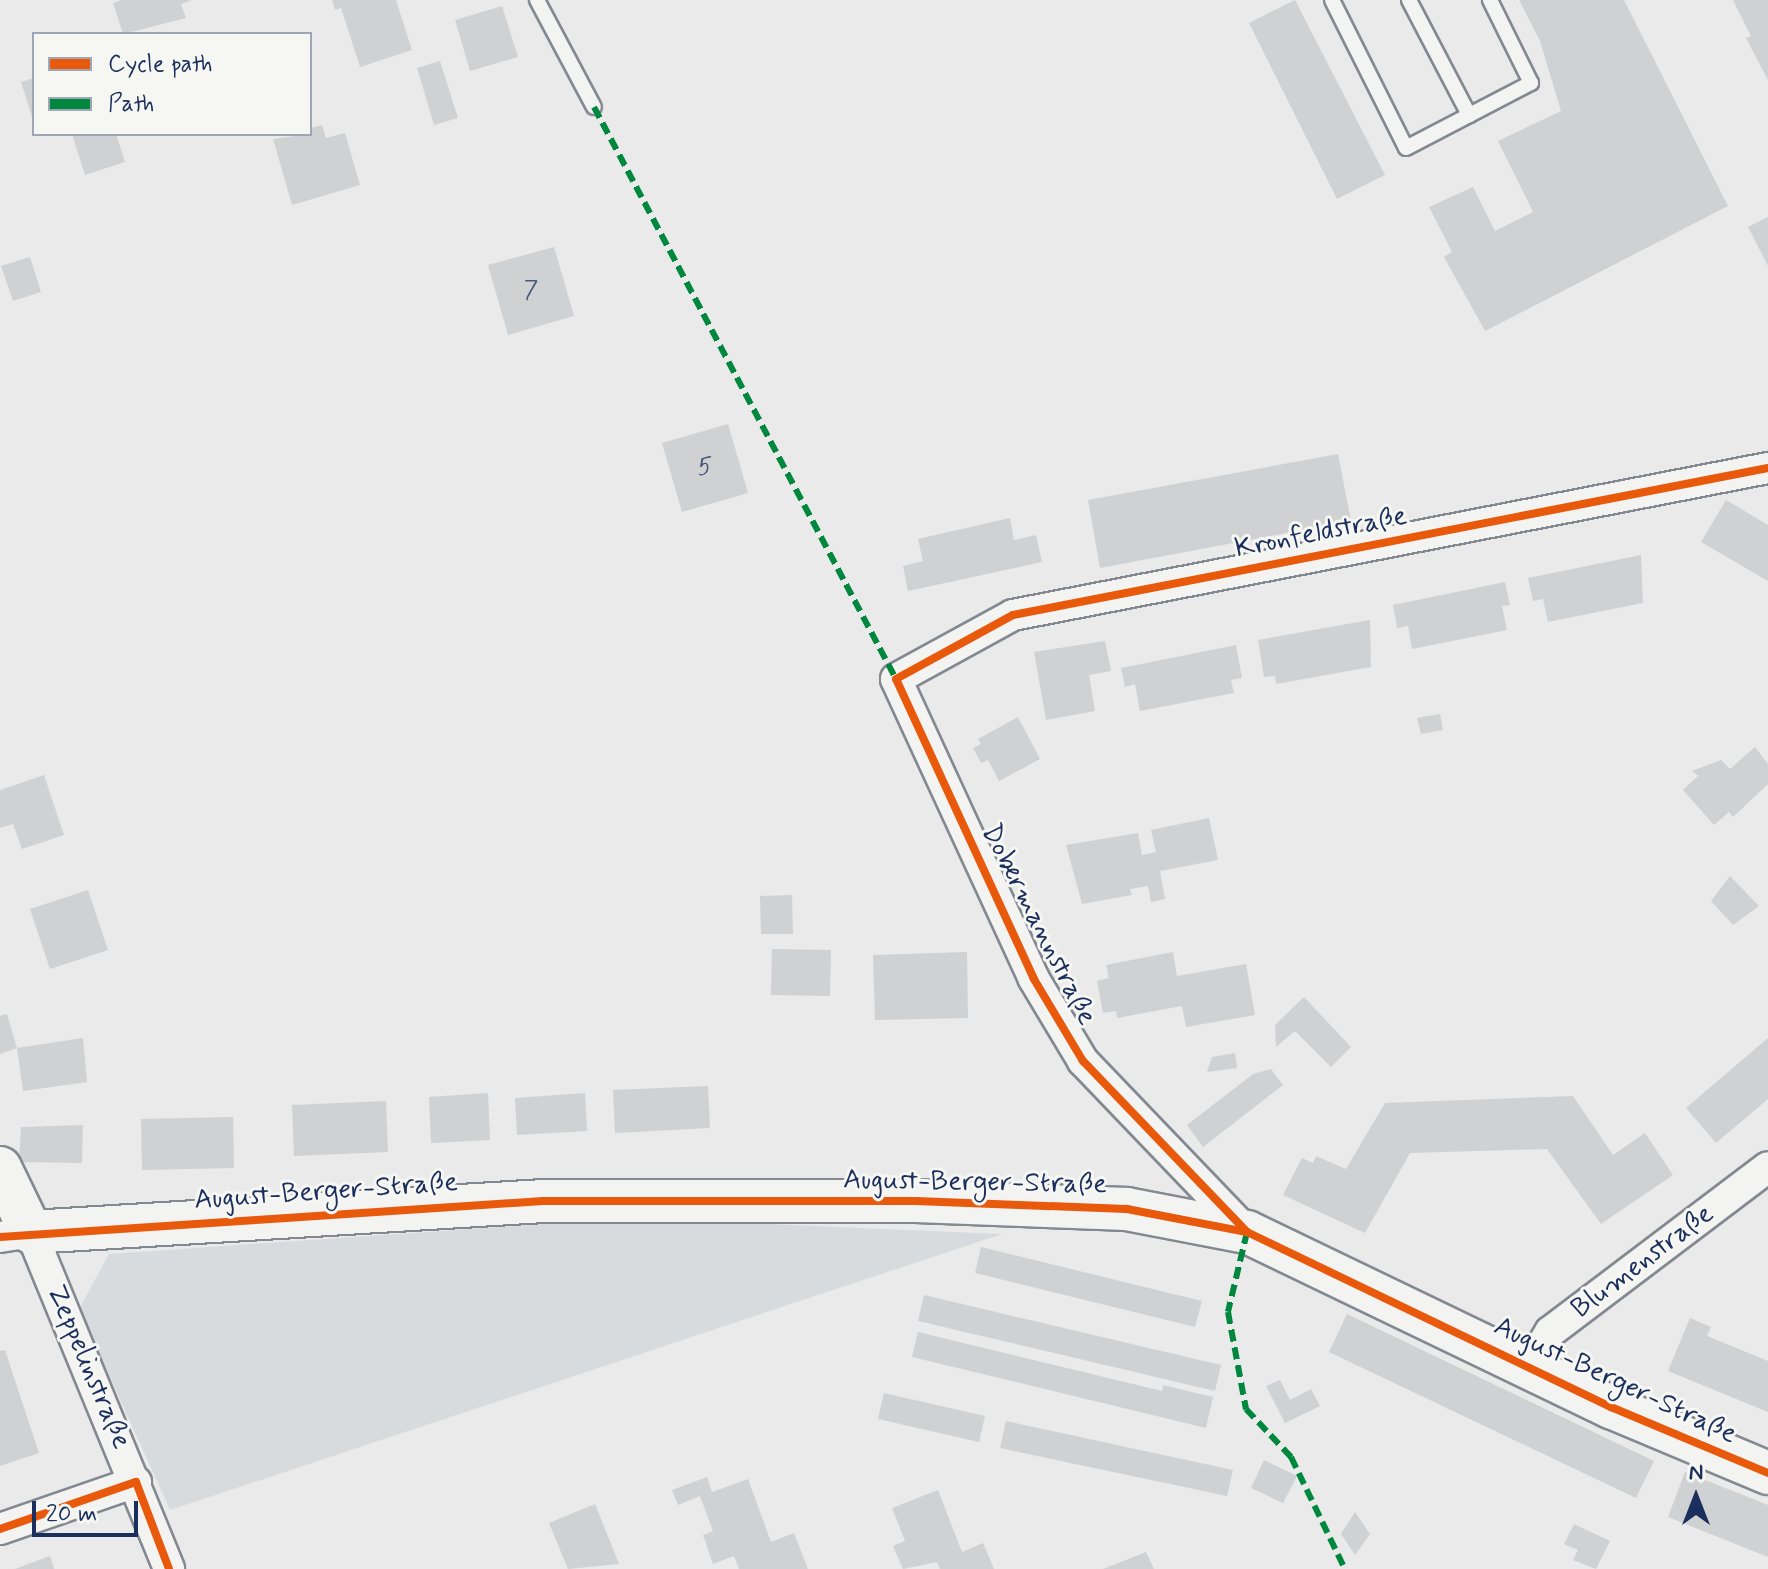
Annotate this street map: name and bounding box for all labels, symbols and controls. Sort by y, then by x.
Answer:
legend [32,32,312,136]
text: Cycle path [108,49,213,80]
text: Path [108,89,154,120]
house number: 7 [524,277,538,305]
house number: 5 [698,454,712,482]
street label: Kronfeldstraße [1232,500,1410,566]
street label: Dobermannstraße [973,819,1103,1031]
street label: August-Berger-Straße [843,1164,1107,1202]
street label: August-Berger-Straße [193,1166,459,1218]
street label: Blumenstraße [1565,1198,1721,1326]
street label: Zeppelinstraße [38,1280,138,1454]
street label: August-Berger-Straße [1488,1310,1742,1452]
north arrow [1656,1457,1736,1537]
text: N [1689,1459,1703,1487]
scale bar [36,1485,142,1535]
text: 20 m [46,1499,97,1530]

